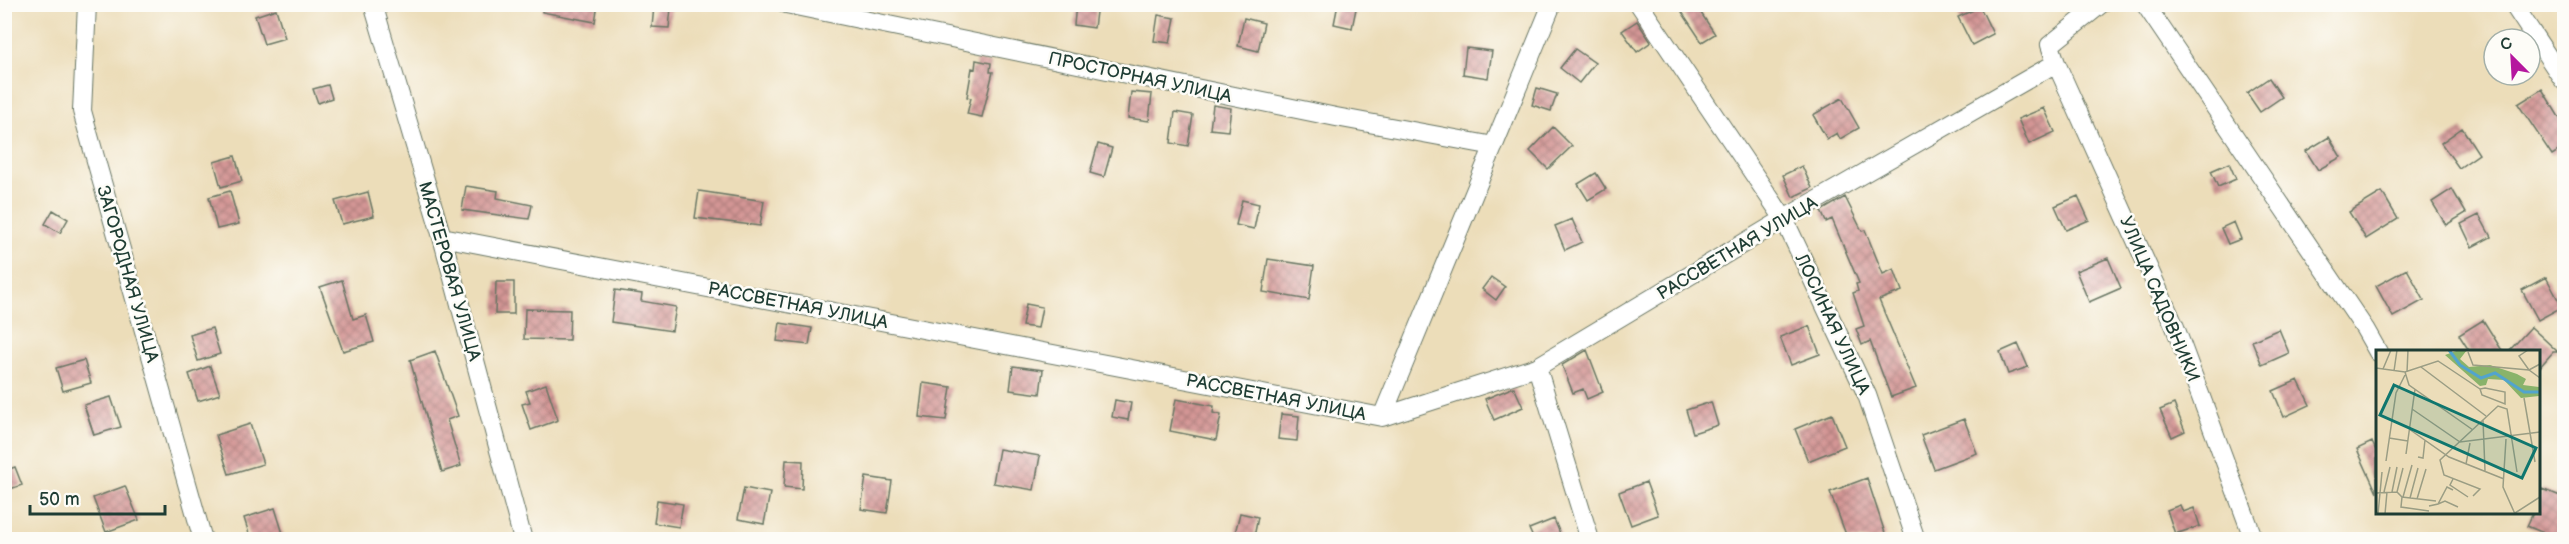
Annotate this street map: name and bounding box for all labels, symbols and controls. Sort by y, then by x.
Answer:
north arrow [2482,27,2542,87]
text: С [2498,34,2515,56]
street label: ПРОСТОРНАЯ УЛИЦА [1046,48,1234,107]
street label: МАСТЕРОВАЯ УЛИЦА [414,179,485,363]
street label: ЗАГОРОДНАЯ УЛИЦА [92,183,163,365]
street label: РАССВЕТНАЯ УЛИЦА [1653,192,1821,305]
street label: УЛИЦА САДОВНИКИ [2115,213,2204,385]
street label: ЛОСИНАЯ УЛИЦА [1790,250,1874,398]
street label: РАССВЕТНАЯ УЛИЦА [706,278,890,333]
inset map [2376,350,2539,514]
street label: РАССВЕТНАЯ УЛИЦА [1184,370,1368,425]
scale bar [30,478,165,516]
text: 50 m [39,489,80,510]

